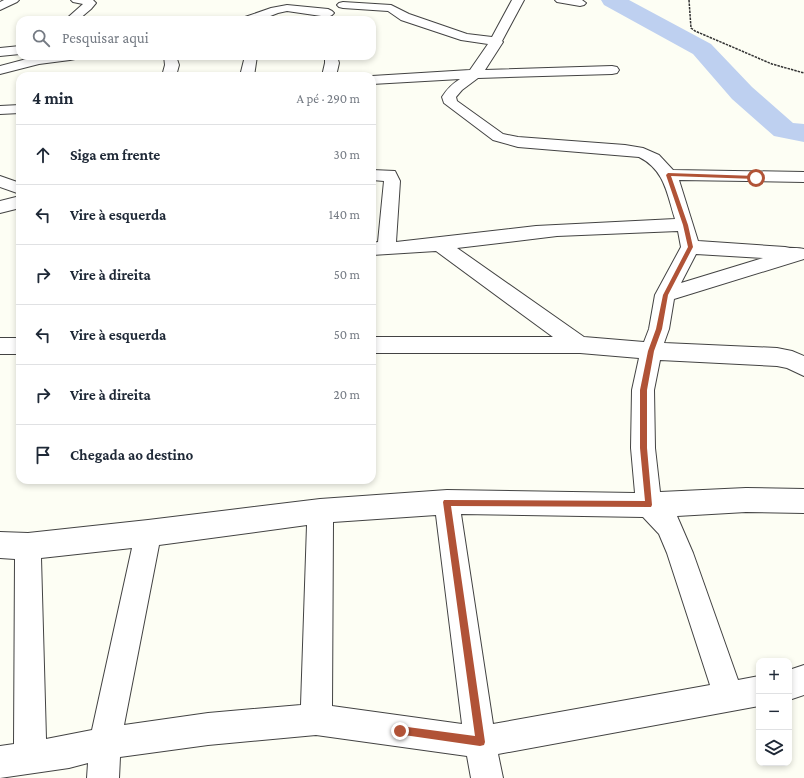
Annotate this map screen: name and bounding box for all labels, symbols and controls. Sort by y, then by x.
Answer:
search box [16,16,376,60]
icon: search [30,27,52,49]
text: Pesquisar aqui [62,30,149,46]
text: 4 min [32,89,74,108]
text: A pé · 290 m [297,91,360,106]
icon: ahead [32,144,54,166]
text: Siga em frente [70,147,160,163]
text: 30 m [334,147,360,162]
route start [747,169,765,187]
icon: left [32,204,54,226]
text: Vire à esquerda [70,207,166,223]
text: 140 m [329,207,360,222]
icon: right [32,264,54,286]
text: Vire à direita [70,267,151,283]
text: 50 m [334,267,360,282]
icon: left [32,324,54,346]
text: Vire à esquerda [70,327,166,343]
text: 50 m [334,327,360,342]
icon: right [32,384,54,406]
text: Vire à direita [70,387,151,403]
text: 20 m [334,387,360,402]
icon: arrive [32,444,54,466]
text: Chegada ao destino [70,447,193,463]
map controls [756,658,792,766]
button: + [756,658,792,694]
button: − [756,694,792,730]
route end [391,722,409,740]
button: layers [756,730,792,766]

